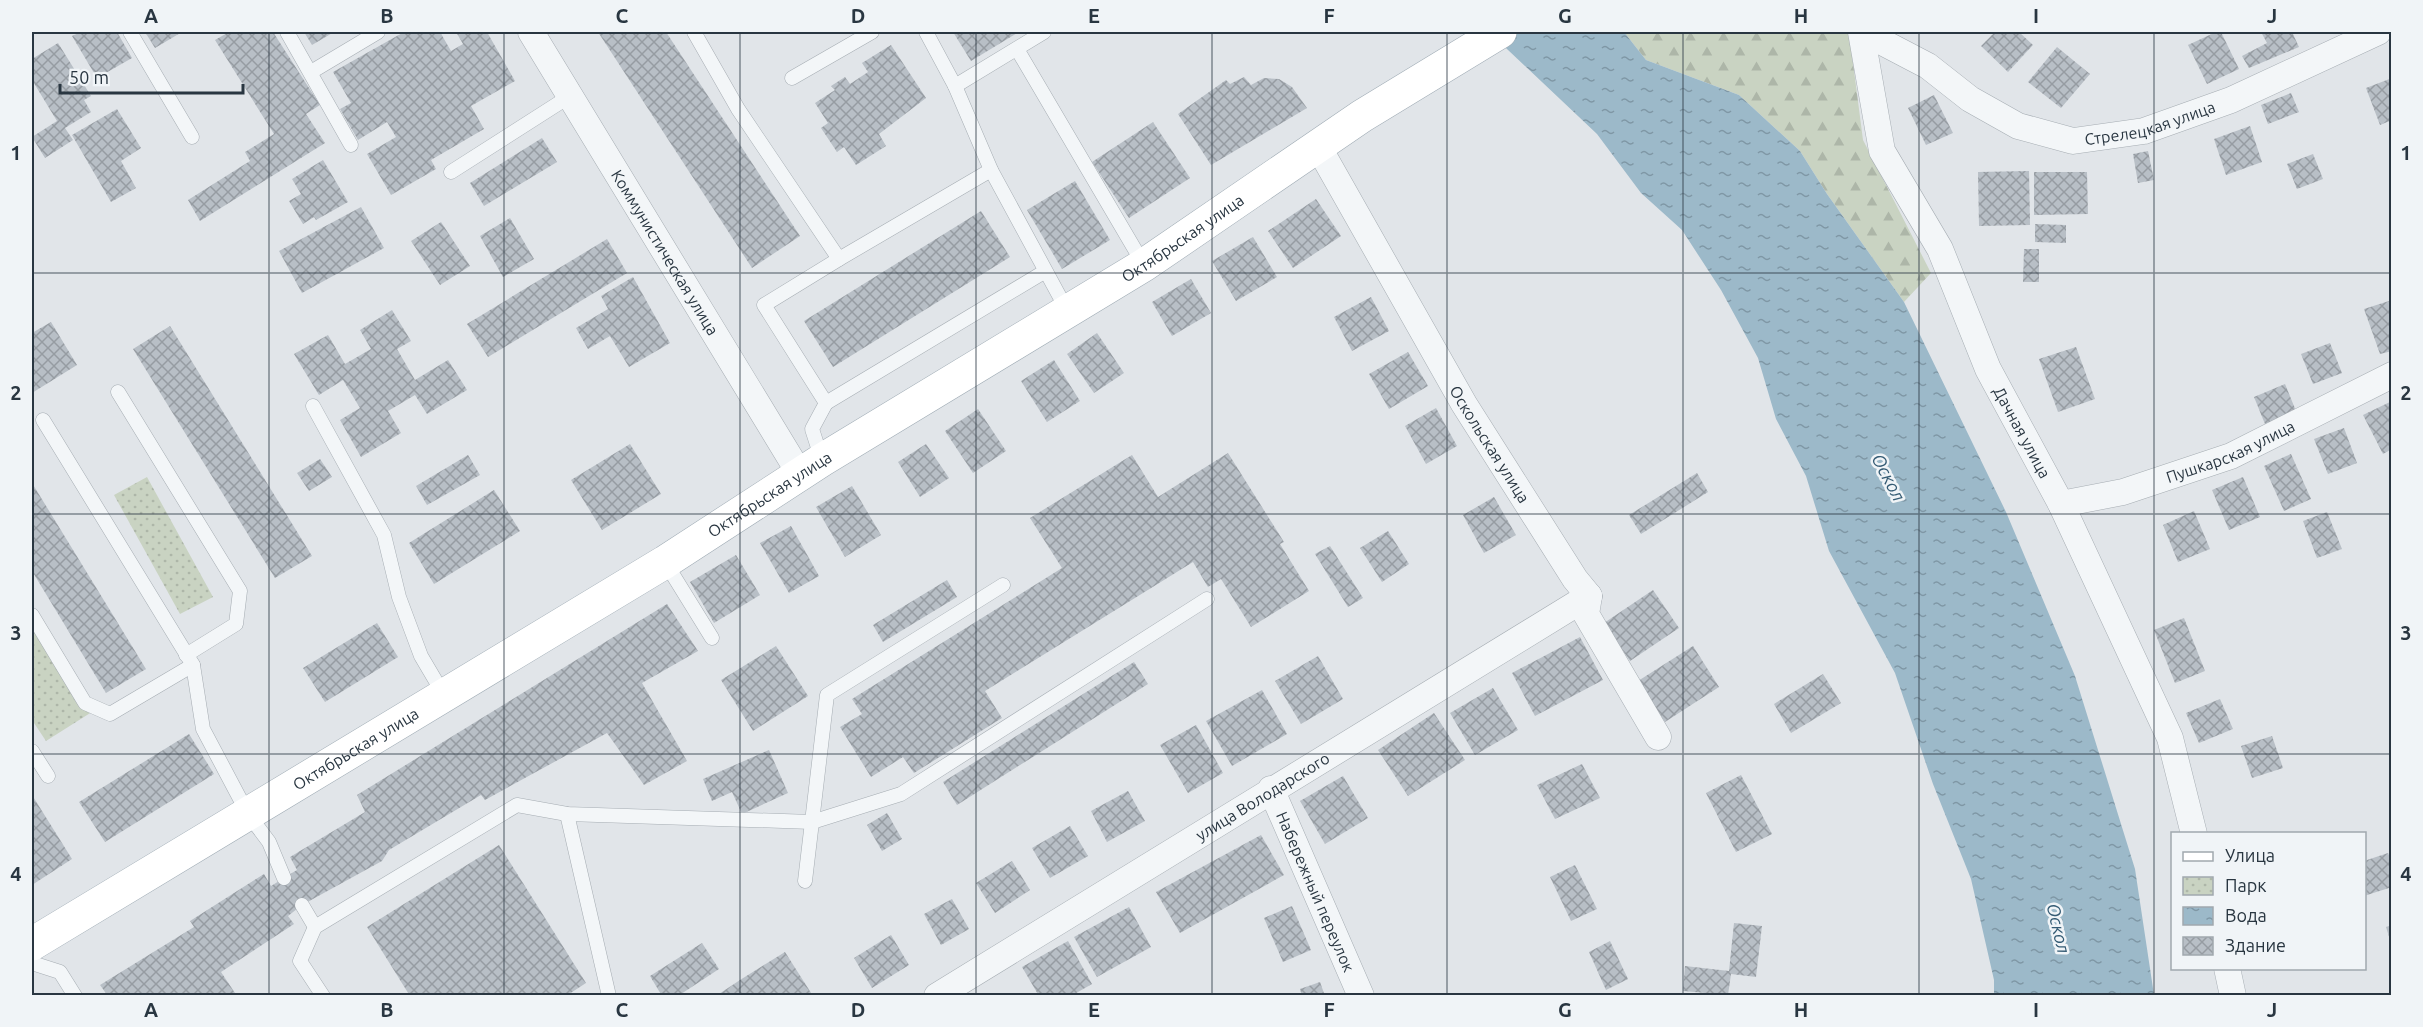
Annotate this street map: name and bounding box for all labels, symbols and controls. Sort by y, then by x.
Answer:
text: A [144,4,158,27]
text: B [380,4,394,27]
text: C [616,4,629,27]
text: D [851,4,865,27]
text: E [1088,4,1100,27]
text: F [1323,4,1335,27]
text: G [1558,4,1572,27]
text: H [1794,4,1808,27]
text: I [2033,4,2039,27]
text: J [2267,4,2277,27]
scale bar [60,57,243,95]
text: 50 m [69,67,109,87]
street label: Стрелецкая улица [2083,97,2218,148]
text: 1 [10,141,22,164]
text: 1 [2400,141,2412,164]
street label: Коммунистическая улица [608,166,722,338]
street label: Октябрьская улица [1118,191,1247,286]
text: 2 [10,381,22,404]
text: 2 [2400,381,2412,404]
street label: Оскольская улица [1446,382,1533,506]
street label: Дачная улица [1990,383,2054,481]
street label: Пушкарская улица [2164,417,2297,486]
street label: Октябрьская улица [704,448,835,541]
water label: Оскол [1868,450,1910,504]
text: 3 [10,621,22,644]
text: 3 [2400,621,2412,644]
street label: Октябрьская улица [290,704,422,793]
street label: улица Володарского [1193,748,1333,844]
street label: Набережный переулок [1273,809,1358,975]
legend [2171,832,2366,970]
text: Улица [2225,845,2275,865]
text: 4 [10,862,22,885]
text: 4 [2400,862,2412,885]
text: Парк [2225,875,2266,895]
water label: Оскол [2044,901,2074,955]
text: Вода [2225,905,2267,925]
text: Здание [2225,935,2286,955]
text: A [144,998,158,1021]
text: B [380,998,394,1021]
text: C [616,998,629,1021]
text: D [851,998,865,1021]
text: E [1088,998,1100,1021]
text: F [1323,998,1335,1021]
text: G [1558,998,1572,1021]
text: H [1794,998,1808,1021]
text: I [2033,998,2039,1021]
text: J [2267,998,2277,1021]

